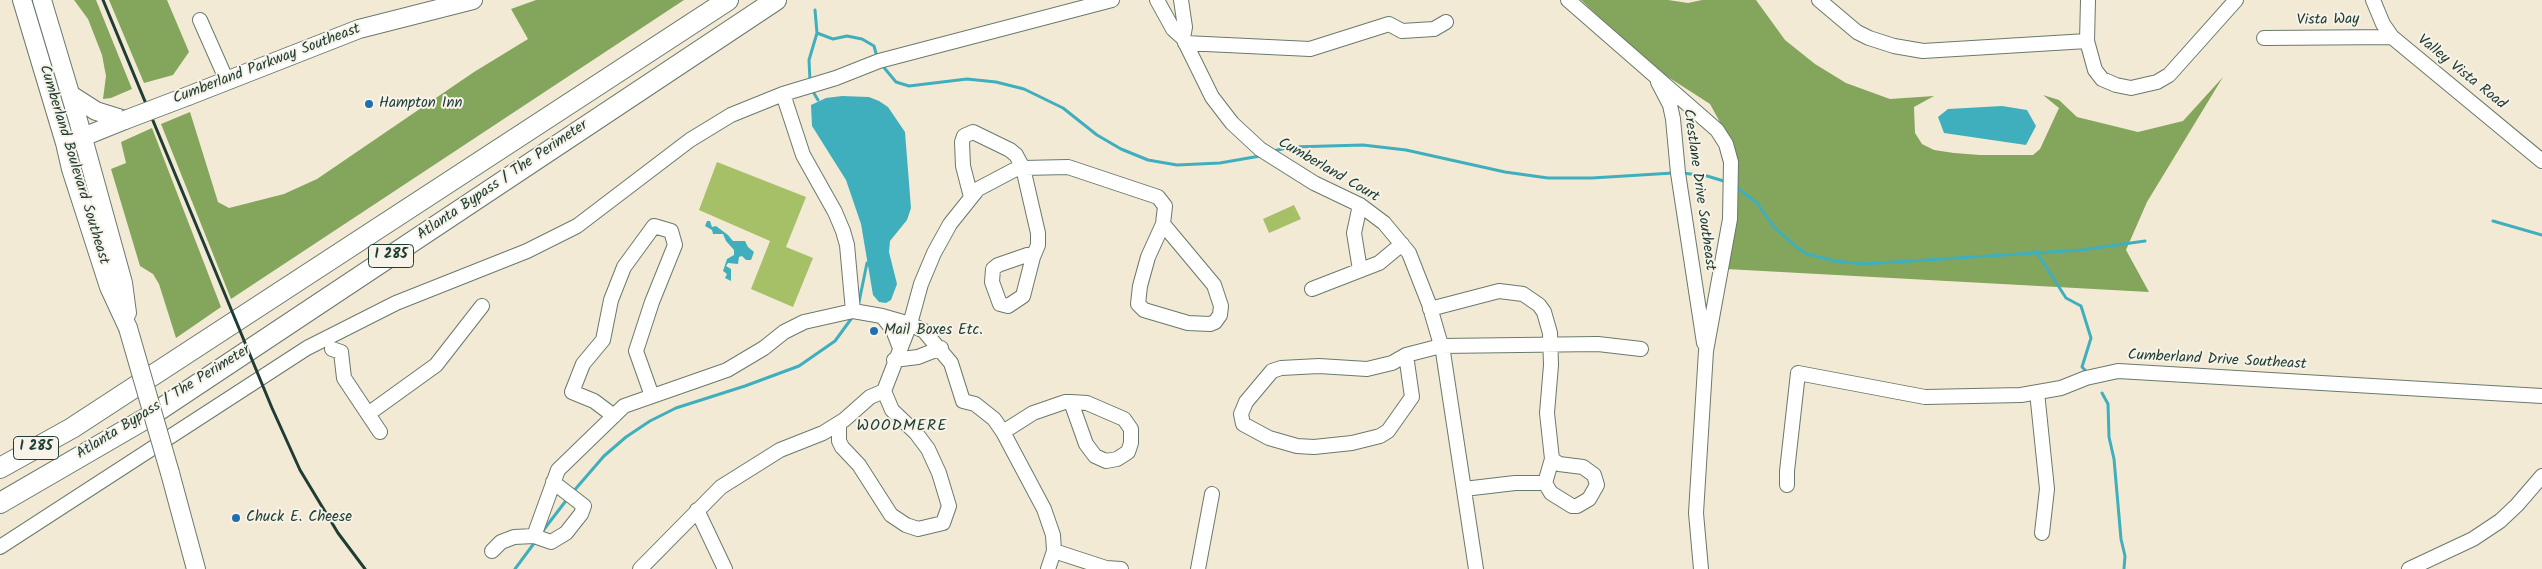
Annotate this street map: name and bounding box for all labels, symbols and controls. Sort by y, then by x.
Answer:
street label: Vista Way [2297,11,2359,31]
street label: Cumberland Parkway Southeast [171,21,363,109]
street label: Valley Vista Road [2413,32,2509,114]
street label: Cumberland Boulevard Southeast [34,63,112,267]
place label: Hampton Inn [379,95,462,113]
marker: Hampton Inn [363,98,375,110]
street label: Crestlane Drive Southeast [1678,108,1718,272]
street label: Atlanta Bypass / The Perimeter [414,117,592,245]
street label: Cumberland Court [1274,135,1382,207]
road number: I 285 [368,245,414,268]
place label: Mail Boxes Etc. [884,322,983,340]
marker: Mail Boxes Etc. [868,325,880,337]
street label: Atlanta Bypass / The Perimeter [74,342,254,464]
street label: Cumberland Drive Southeast [2127,347,2307,375]
district label: WOODMERE [855,417,949,437]
road number: I 285 [14,436,58,459]
place label: Chuck E. Cheese [246,509,352,527]
marker: Chuck E. Cheese [230,512,242,524]

